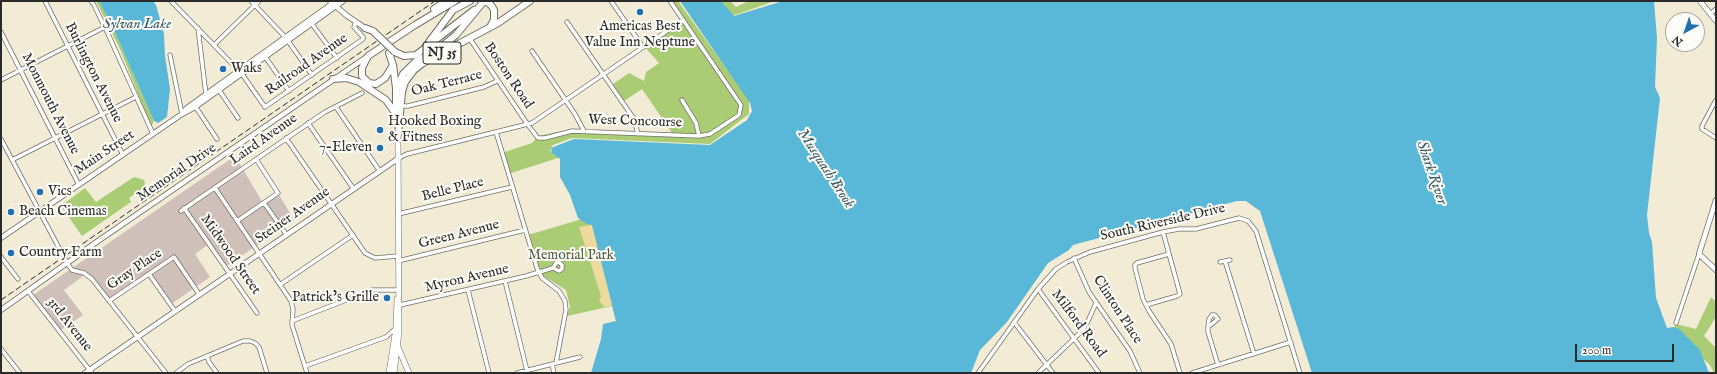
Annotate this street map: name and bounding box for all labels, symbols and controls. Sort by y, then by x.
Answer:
marker: Americas Best Value Inn Neptune [635,7,645,17]
north arrow [1665,12,1705,52]
water label: Sylvan Lake [103,16,171,34]
place label: Americas Best Value Inn Neptune [585,19,695,52]
street label: Burlington Avenue [61,20,125,126]
street label: Railroad Avenue [263,31,351,99]
text: N [1670,32,1686,49]
street label: Boston Road [480,40,536,112]
road number: NJ 35 [423,42,461,64]
street label: Monmouth Avenue [17,50,83,158]
place label: Waks [231,61,262,77]
marker: Waks [218,64,228,74]
street label: Oak Terrace [410,67,484,101]
street label: Laird Avenue [227,111,301,169]
street label: West Concourse [588,112,682,132]
place label: Hooked Boxing & Fitness [388,114,481,146]
marker: Hooked Boxing & Fitness [375,125,385,135]
water label: Musquash Brook [793,126,857,212]
street label: Main Street [72,127,138,179]
water label: Shark River [1412,139,1450,207]
street label: Memorial Drive [134,140,220,206]
place label: 7-Eleven [319,140,372,156]
marker: 7-Eleven [375,143,385,153]
street label: Belle Place [420,174,486,206]
place label: Vics [48,184,72,200]
street label: Steiner Avenue [253,184,333,248]
marker: Vics [35,187,45,197]
street label: South Riverside Drive [1099,200,1227,246]
place label: Beach Cinemas [19,204,107,220]
marker: Beach Cinemas [6,207,16,217]
street label: Midwood Street [196,212,264,298]
street label: Green Avenue [417,217,501,253]
place label: Country Farm [19,245,102,261]
street label: Gray Place [104,246,166,294]
marker: Country Farm [6,248,16,258]
park label: Memorial Park [528,248,614,264]
street label: Myron Avenue [423,261,511,297]
street label: Clinton Place [1089,273,1145,347]
street label: Milford Road [1047,287,1109,361]
place label: Patrick’s Grille [292,290,379,306]
marker: Patrick’s Grille [382,293,392,303]
street label: 3rd Avenue [43,295,95,355]
scale bar [1577,336,1676,362]
text: 200 m [1582,343,1611,358]

